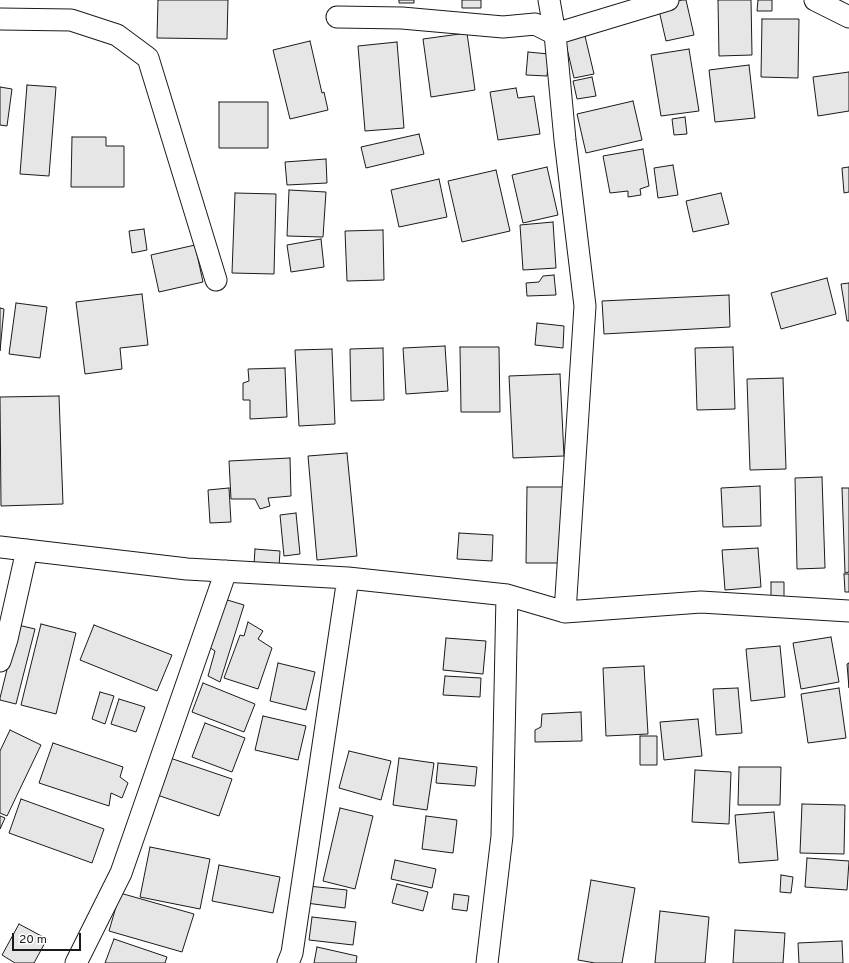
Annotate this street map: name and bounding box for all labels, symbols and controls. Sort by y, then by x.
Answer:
scale bar [14,925,83,951]
text: 20 m [19,932,47,948]

